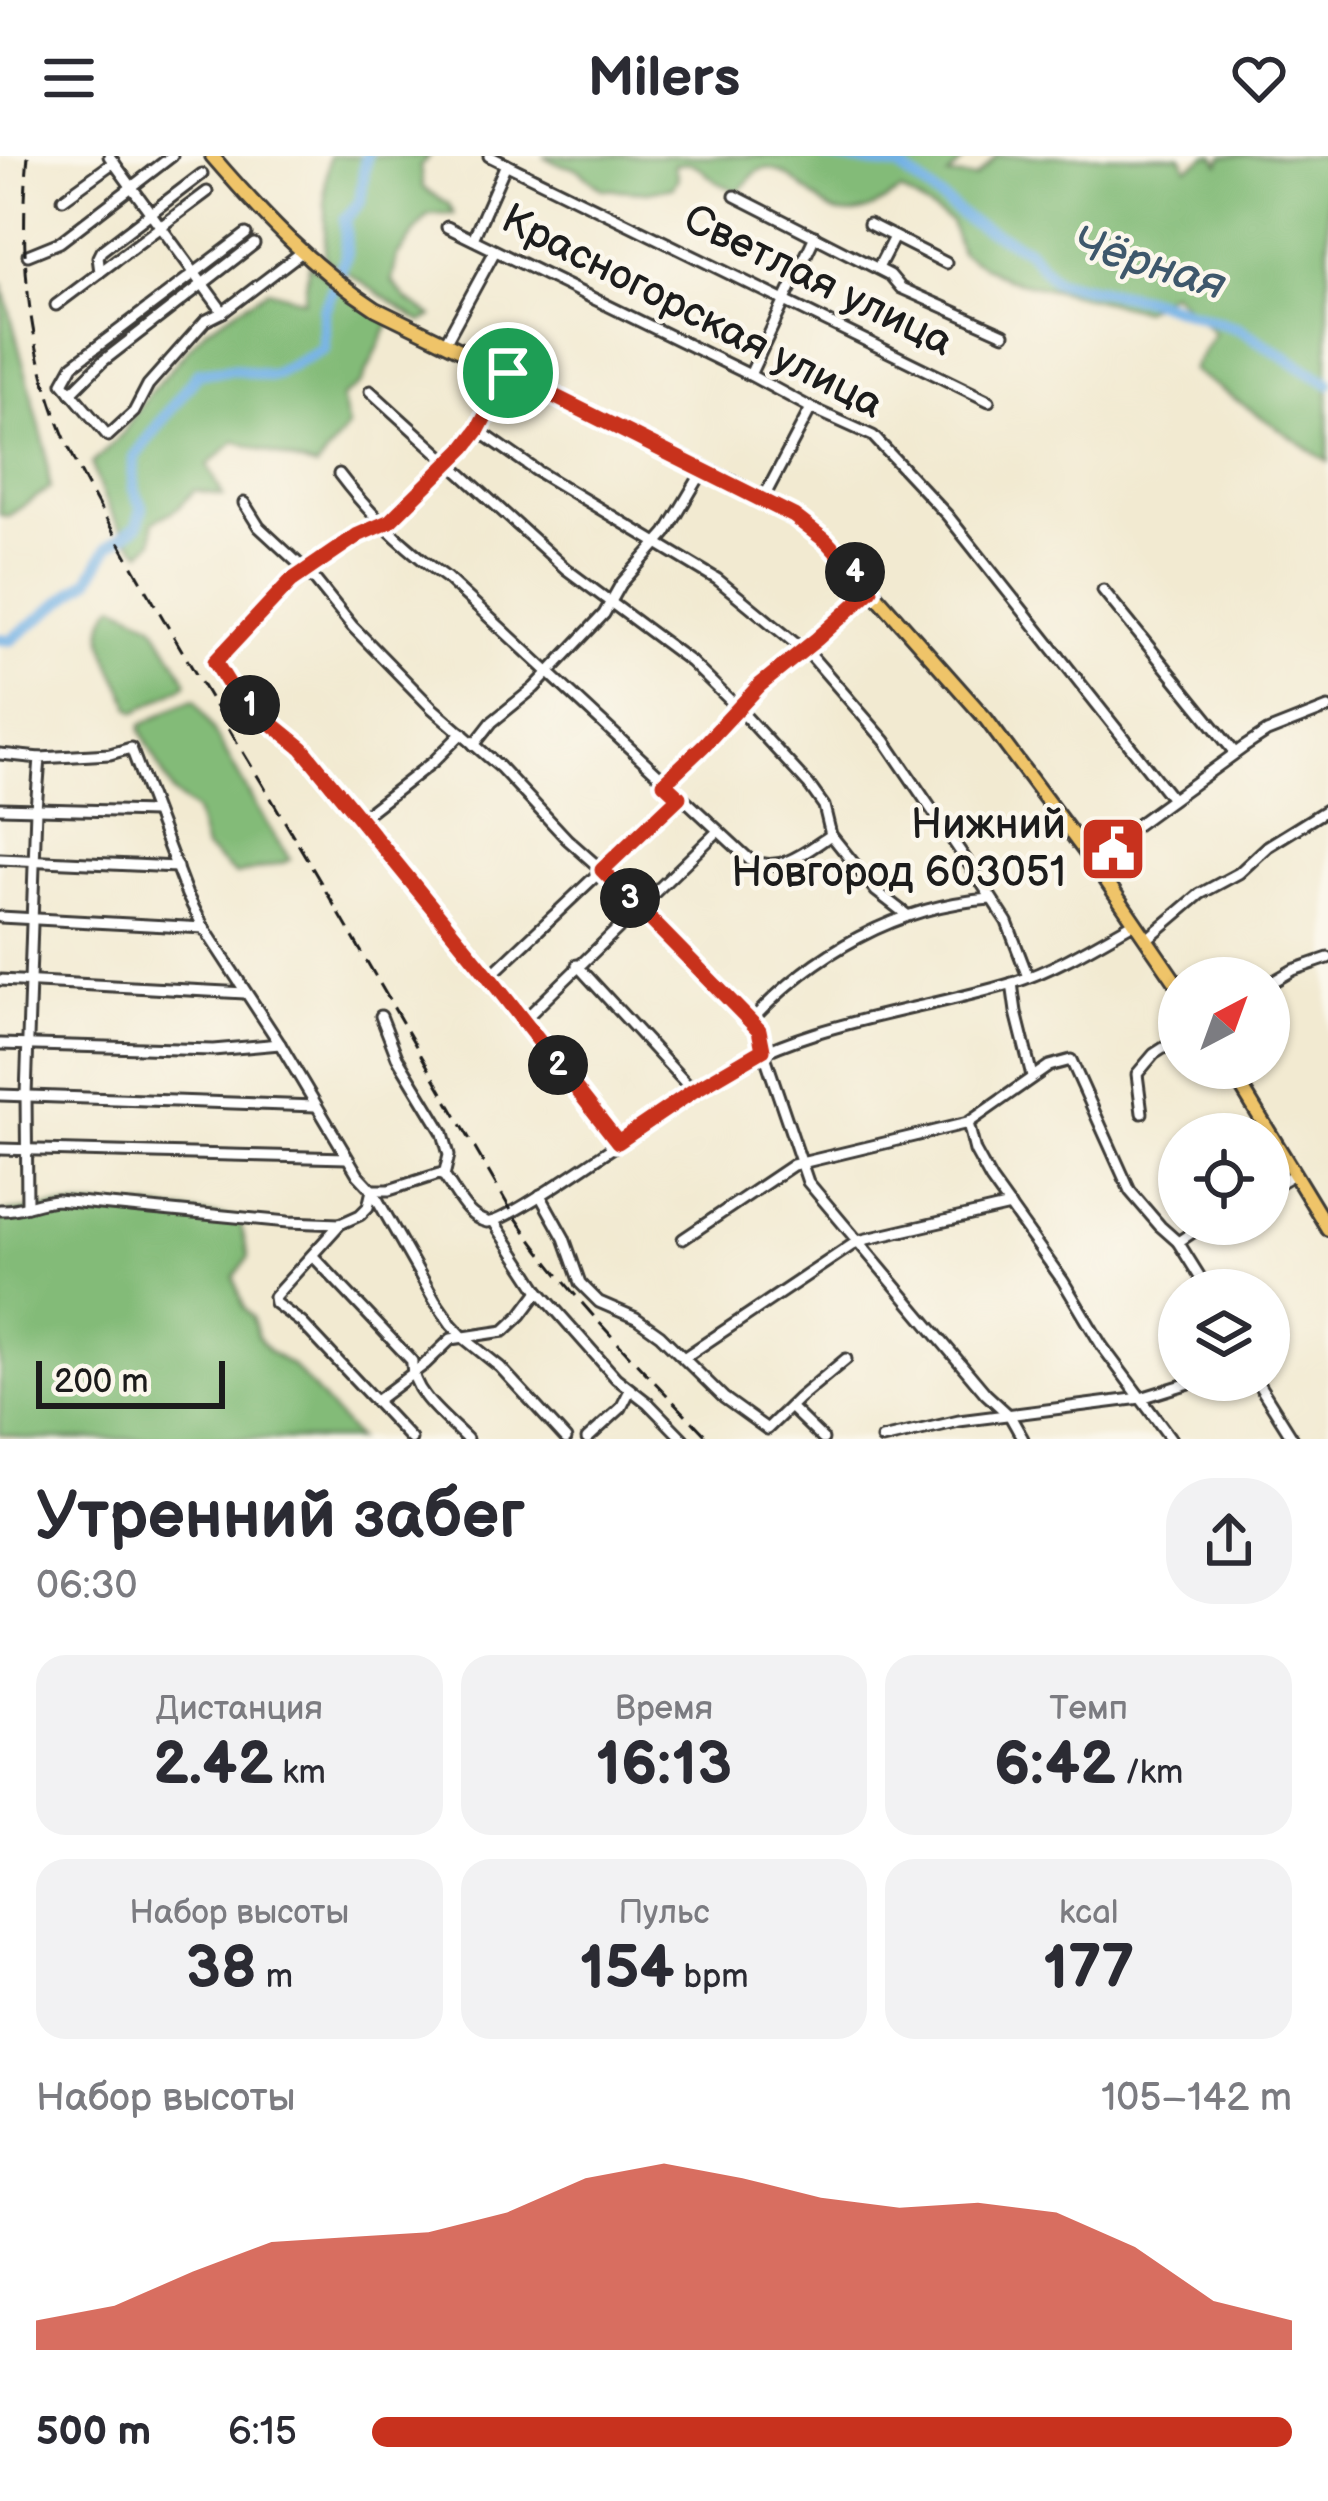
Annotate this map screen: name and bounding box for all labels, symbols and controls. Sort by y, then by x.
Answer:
icon: menu [36,45,102,111]
icon: heart [1226,45,1292,111]
text: Milers [588,46,740,111]
street label: Красногорская улица [493,194,891,430]
street label: Светлая улица [675,194,961,368]
water label: Чёрная [1066,215,1232,313]
pin [457,322,559,424]
icon: arrive [475,340,541,406]
pin: 4 [825,542,885,602]
text: 4 [845,552,865,592]
pin: 1 [220,675,280,735]
text: 1 [243,685,257,725]
place label: Нижний Новгород 603051 [731,800,1066,899]
public building icon: Нижний Новгород 603051 [1078,814,1148,884]
pin: 3 [600,868,660,928]
text: 3 [620,878,640,918]
north arrow [1158,957,1290,1089]
map controls [1158,957,1290,1401]
pin: 2 [528,1035,588,1095]
text: 2 [548,1045,568,1085]
button: locate [1158,1113,1290,1245]
button: layers [1158,1269,1290,1401]
scale bar [36,1355,225,1408]
text: 200 m [54,1362,148,1402]
text: Утренний забег [36,1478,525,1557]
button: share [1166,1478,1292,1604]
text: 06:30 [36,1563,138,1610]
text: Дистанция [156,1689,323,1729]
text: Время [615,1689,713,1729]
text: Темп [1049,1689,1128,1729]
text: 2.42 [153,1729,273,1801]
text: 16:13 [596,1729,732,1801]
text: 6:42 [994,1729,1116,1801]
text: km [273,1753,326,1793]
text: /km [1116,1753,1183,1793]
text: Набор высоты [130,1893,349,1933]
text: Пульс [618,1893,710,1933]
text: kcal [1059,1893,1118,1933]
text: 38 [186,1933,257,2005]
text: 154 [579,1933,675,2005]
text: 177 [1043,1933,1134,2005]
text: m [257,1957,293,1997]
text: bpm [675,1957,749,1997]
text: Набор высоты [36,2075,296,2122]
text: 105–142 m [1101,2075,1292,2122]
text: 500 m [36,2409,151,2456]
text: 6:15 [228,2409,297,2456]

